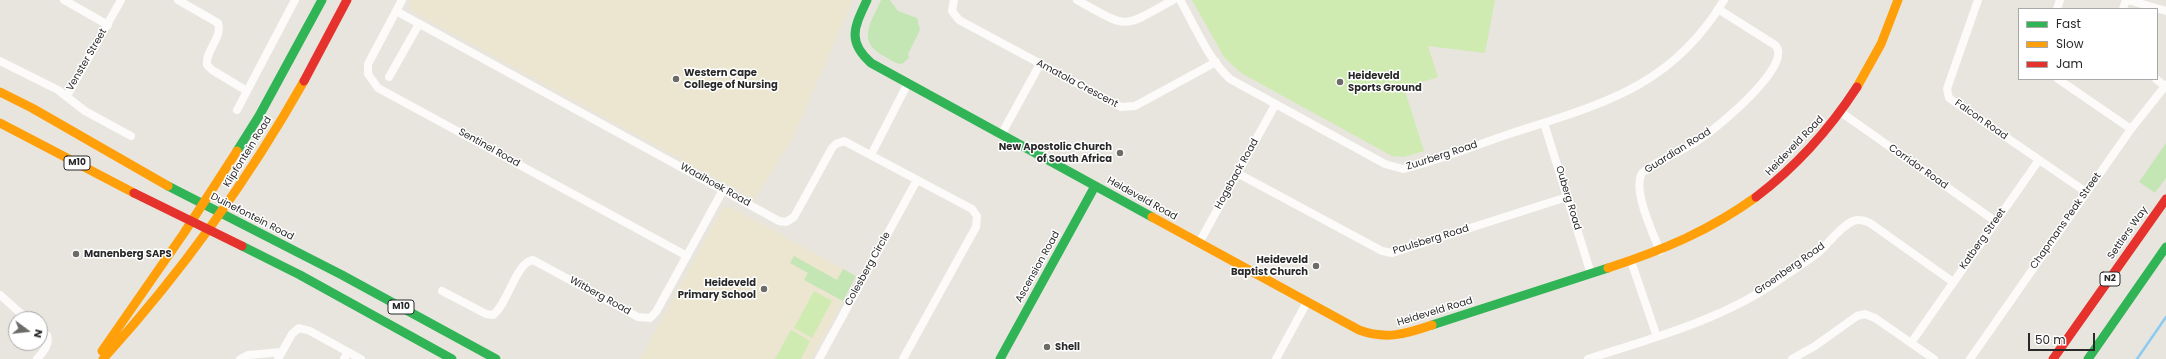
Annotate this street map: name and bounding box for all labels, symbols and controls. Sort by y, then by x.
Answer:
legend [2018,8,2158,80]
text: Fast [2056,15,2081,32]
street label: Venster Street [64,27,110,93]
text: Slow [2056,35,2084,52]
text: Jam [2056,55,2083,72]
street label: Amatola Crescent [1034,57,1120,111]
place label: Western Cape College of Nursing [684,67,778,90]
place label: Heideveld Sports Ground [1348,70,1422,94]
marker: Western Cape College of Nursing [671,74,681,84]
marker: Heideveld Sports Ground [1335,77,1345,87]
street label: Falcon Road [1952,97,2010,143]
street label: Klipfontein Road [221,114,275,190]
street label: Heideveld Road [1764,114,1826,178]
street label: Sentinel Road [456,126,522,170]
street label: Guardian Road [1643,126,1713,176]
street label: Hogsback Road [1213,137,1261,211]
street label: Zuurberg Road [1405,139,1479,173]
place label: New Apostolic Church of South Africa [999,141,1112,164]
street label: Corridor Road [1886,142,1950,192]
marker: New Apostolic Church of South Africa [1115,148,1125,158]
road number: M10 [64,156,90,170]
street label: Waaihoek Road [678,161,752,209]
street label: Ouberg Road [1553,165,1583,231]
street label: Chapmans Peak Street [2028,171,2104,271]
street label: Heideveld Road [1105,175,1179,223]
street label: Duinefontein Road [208,191,296,243]
street label: Settlers Way [2105,204,2151,262]
street label: Katberg Street [1957,206,2009,272]
street label: Paulsberg Road [1392,223,1470,257]
street label: Ascension Road [1013,229,1063,305]
street label: Colesberg Circle [843,230,893,308]
street label: Groenberg Road [1753,240,1827,298]
place label: Manenberg SAPS [84,248,172,260]
marker: Manenberg SAPS [71,249,81,259]
place label: Heideveld Baptist Church [1231,254,1308,278]
marker: Heideveld Baptist Church [1311,261,1321,271]
road number: N2 [2100,272,2120,286]
street label: Witberg Road [567,274,633,318]
place label: Heideveld Primary School [678,277,756,300]
marker: Heideveld Primary School [759,284,769,294]
street label: Heideveld Road [1396,295,1474,329]
road number: M10 [388,300,414,314]
north arrow [8,311,48,351]
scale bar [2030,325,2097,351]
text: N [30,328,47,340]
text: 50 m [2035,331,2066,348]
place label: Shell [1055,341,1080,353]
marker: Shell [1042,342,1052,352]

